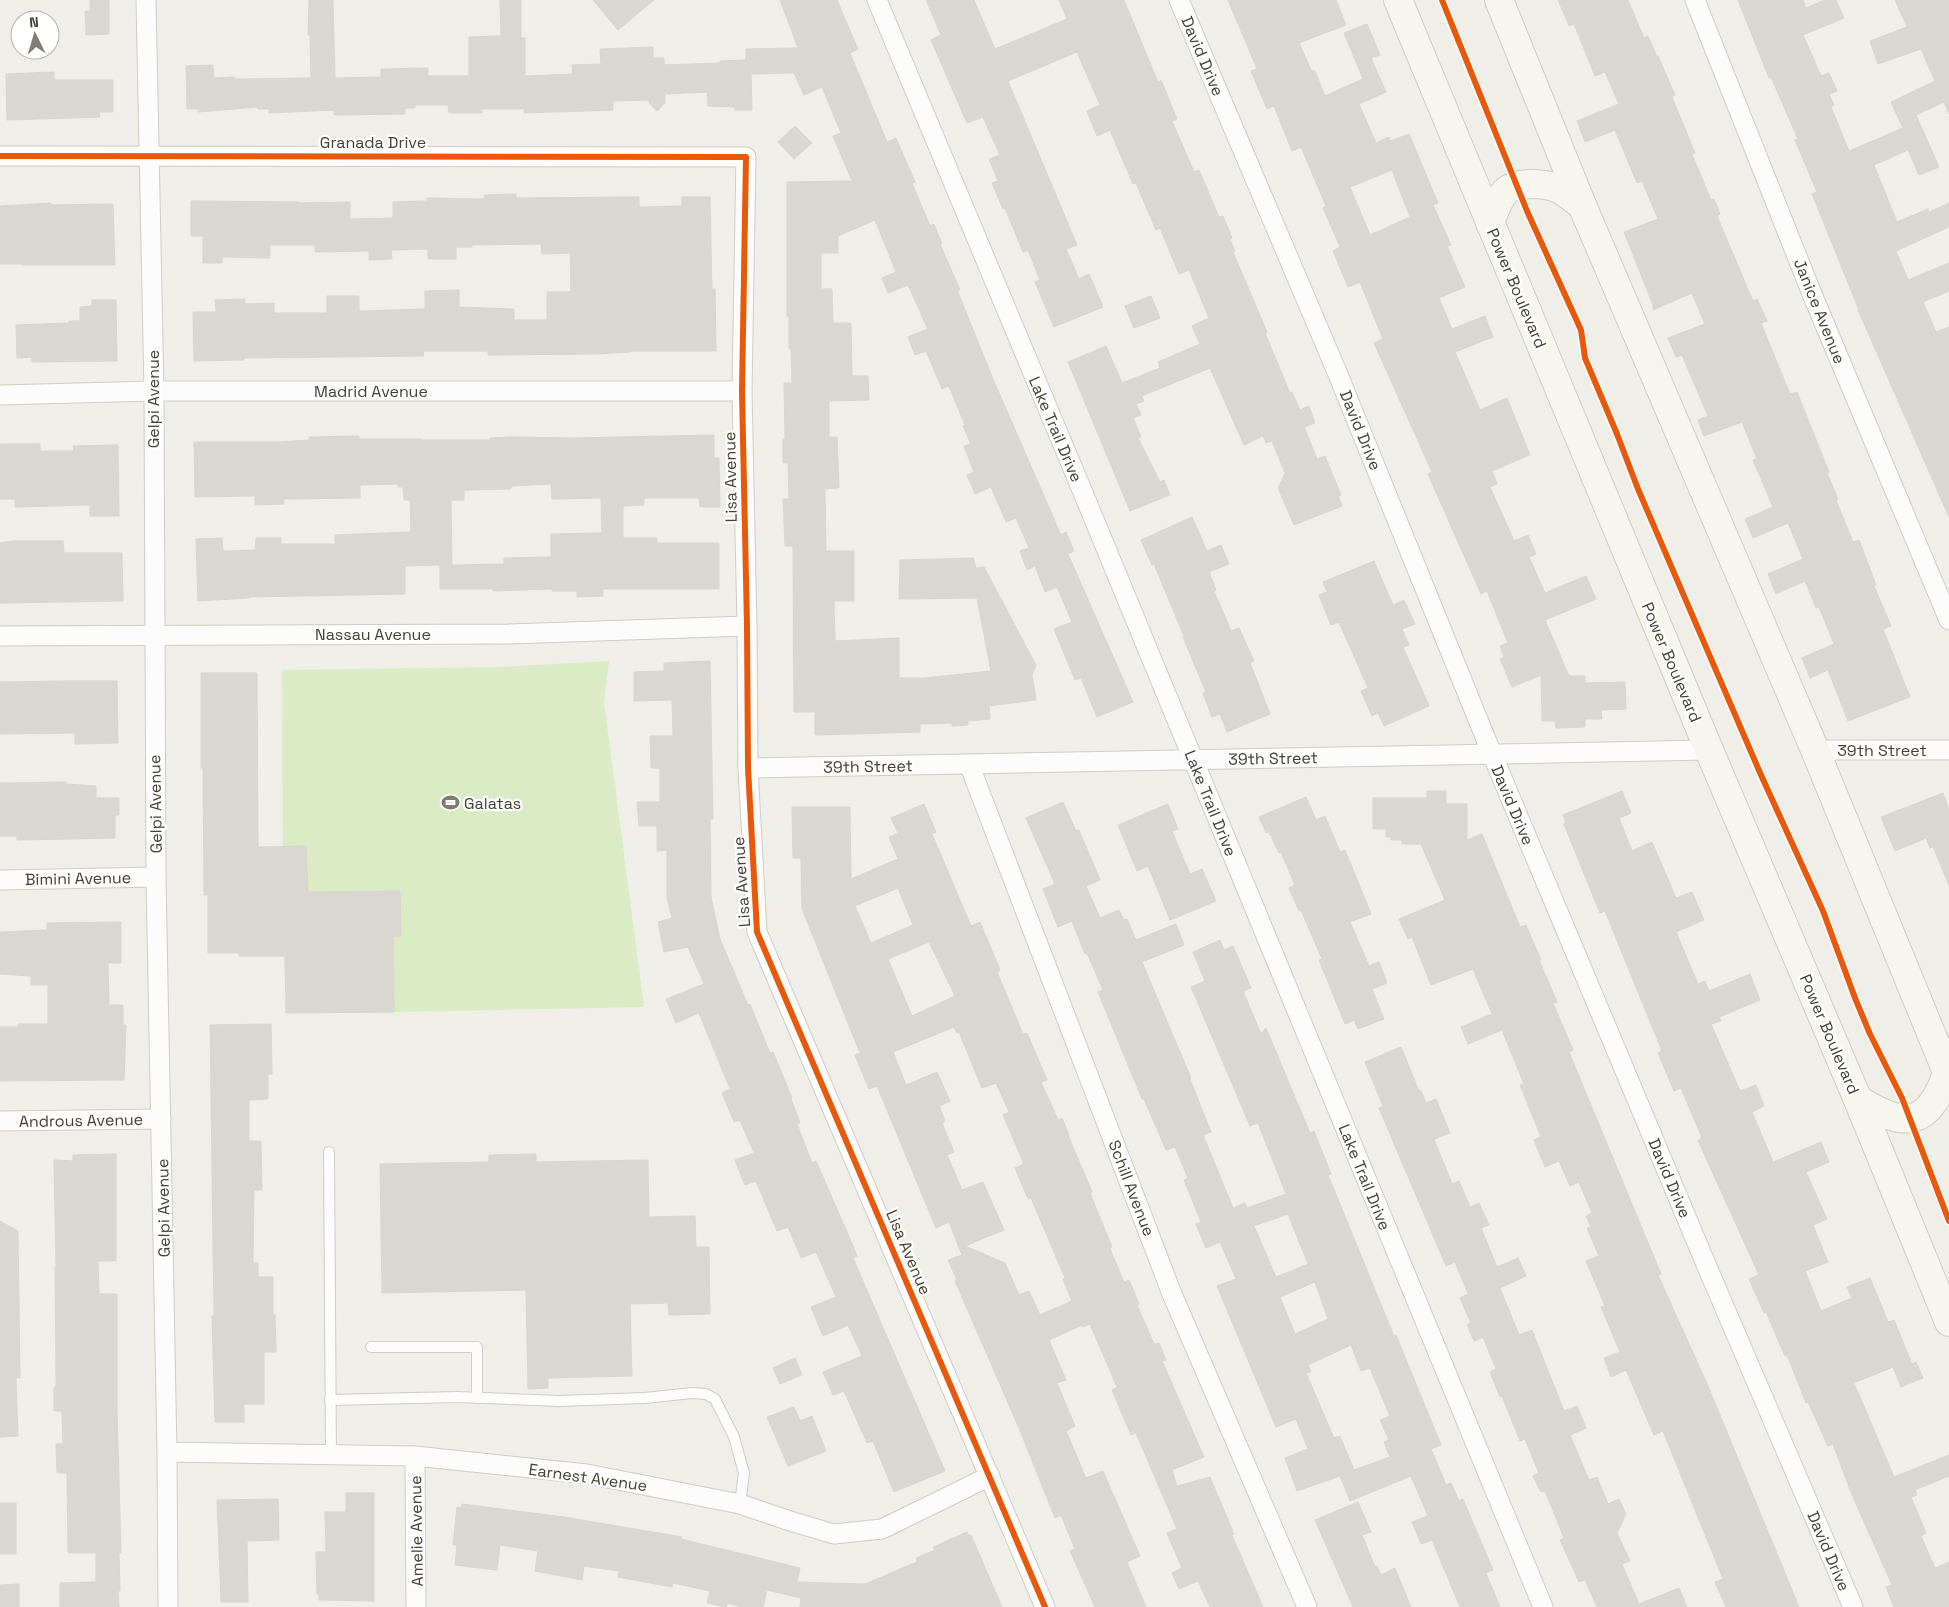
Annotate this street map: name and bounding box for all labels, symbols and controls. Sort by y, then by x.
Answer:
north arrow [10,10,60,60]
text: N [28,13,39,31]
street label: David Drive [1176,13,1229,99]
street label: Granada Drive [320,132,426,153]
street label: Power Boulevard [1482,225,1551,351]
street label: Janice Avenue [1789,256,1850,367]
street label: Gelpi Avenue [143,350,164,448]
street label: Lake Trail Drive [1024,373,1087,485]
street label: Madrid Avenue [314,381,428,402]
street label: David Drive [1335,387,1386,473]
street label: Lisa Avenue [719,431,742,522]
street label: Power Boulevard [1637,599,1706,725]
street label: Nassau Avenue [315,624,431,645]
street label: 39th Street [1837,740,1927,761]
street label: Lake Trail Drive [1180,747,1241,859]
street label: 39th Street [1228,747,1318,770]
street label: Gelpi Avenue [144,755,167,853]
street label: 39th Street [823,755,913,778]
street label: David Drive [1486,762,1539,848]
sports icon: Galatas [440,793,460,813]
place label: Galatas [464,793,521,814]
street label: Lisa Avenue [728,836,755,928]
street label: Bimini Avenue [25,867,131,890]
street label: Power Boulevard [1795,971,1864,1097]
street label: Androus Avenue [19,1109,143,1132]
street label: Lake Trail Drive [1334,1121,1395,1233]
street label: David Drive [1643,1135,1696,1221]
street label: Schill Avenue [1104,1137,1159,1239]
street label: Gelpi Avenue [152,1159,175,1257]
street label: Lisa Avenue [881,1206,936,1298]
street label: Earnest Avenue [527,1459,649,1496]
street label: Amelie Avenue [405,1475,428,1587]
street label: David Drive [1802,1508,1855,1594]

